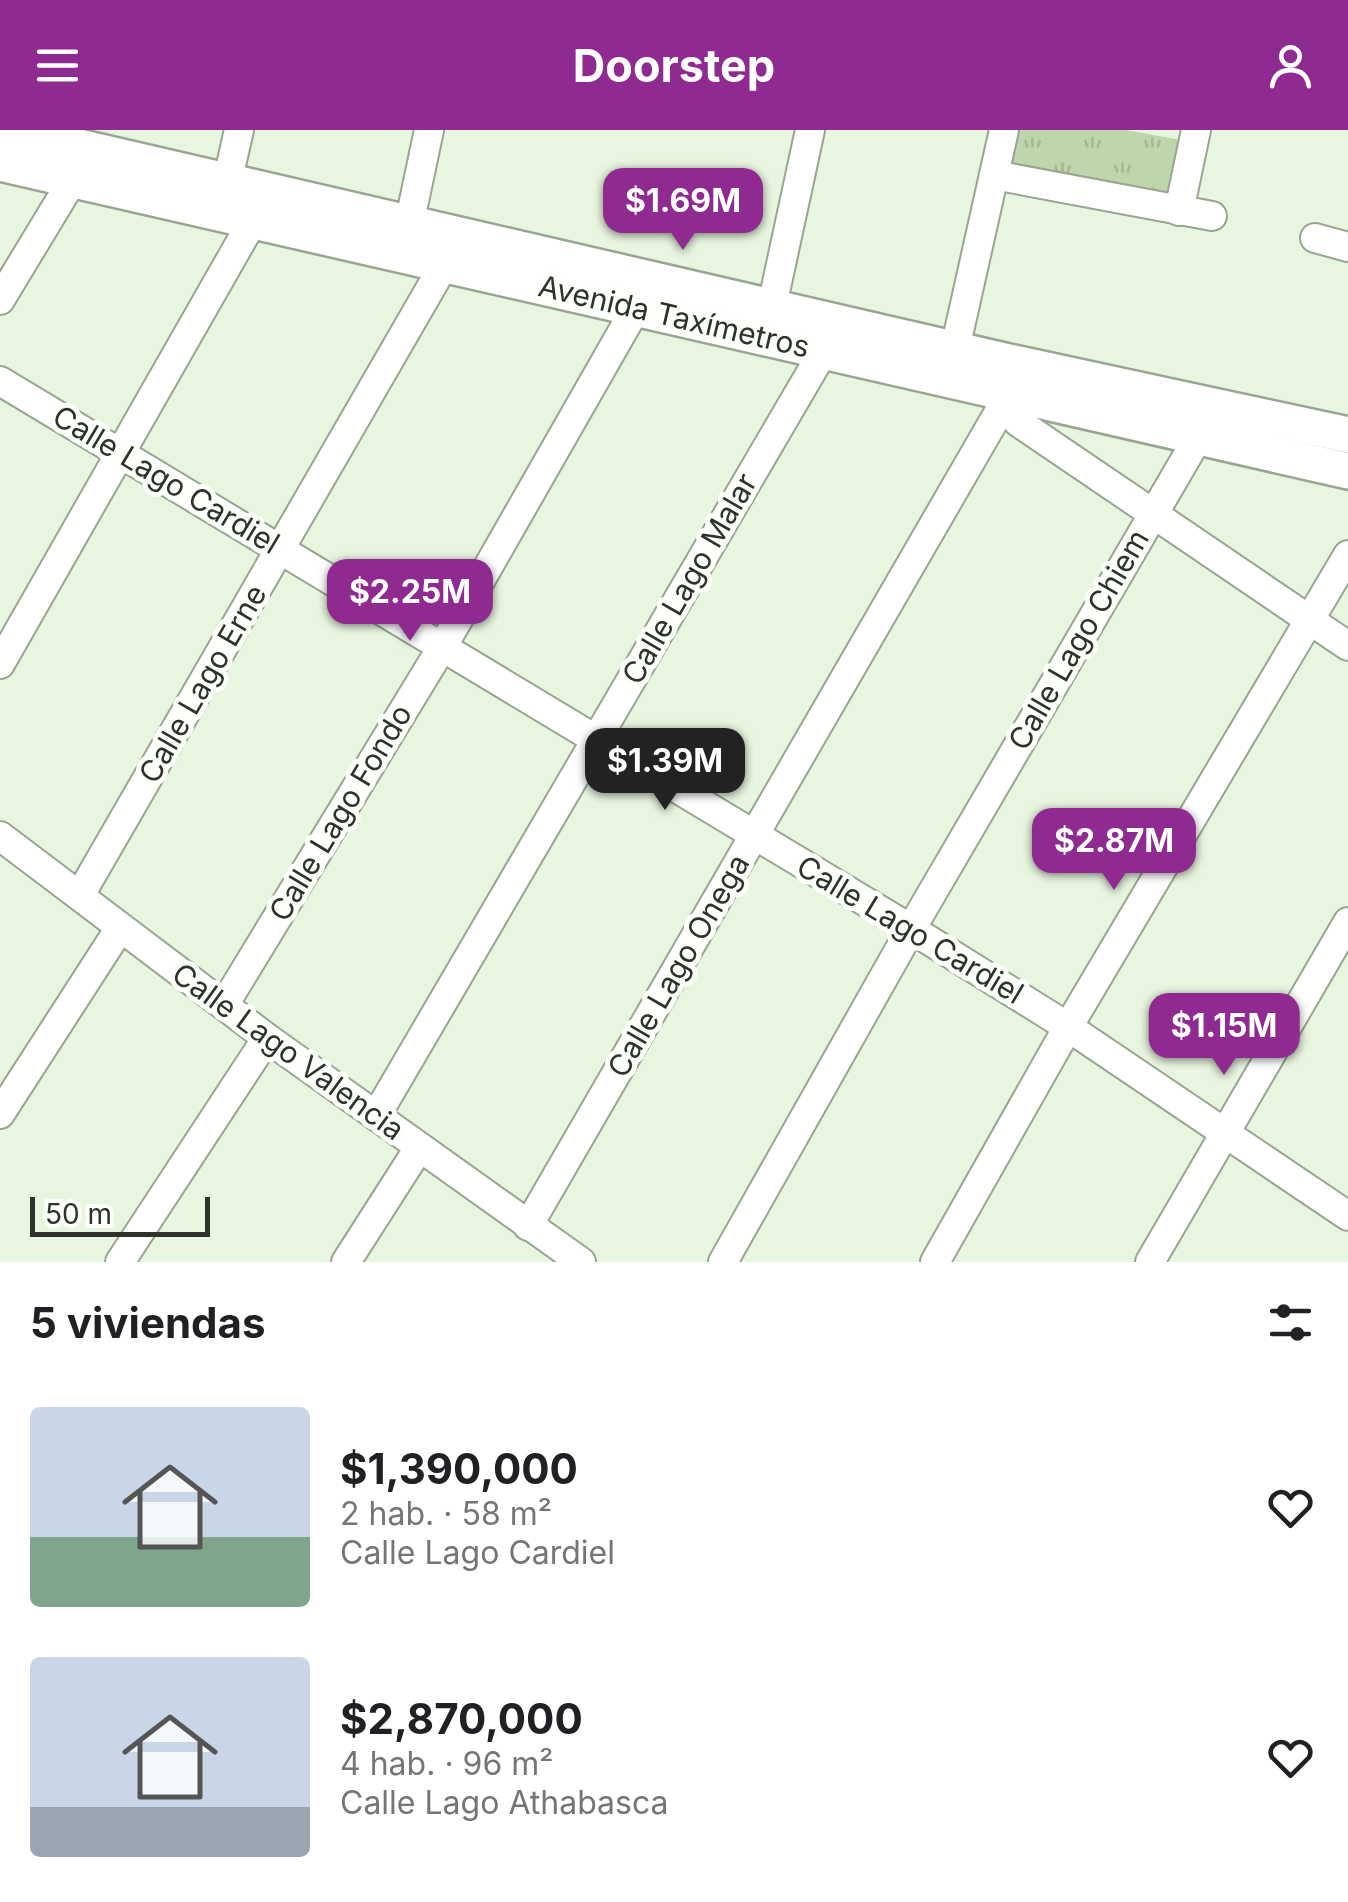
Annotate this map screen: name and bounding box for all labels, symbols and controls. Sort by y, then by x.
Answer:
icon: menu [30,38,85,93]
text: Doorstep [573,38,775,93]
icon: person [1263,38,1318,93]
pin: $1.69M [602,168,764,253]
text: $1.69M [625,181,741,220]
street label: Avenida Taxímetros [535,267,813,365]
street label: Calle Lago Cardiel [47,397,286,561]
street label: Calle Lago Malar [614,467,764,690]
street label: Calle Lago Chiem [1000,523,1156,756]
pin: $2.25M [329,559,491,644]
text: $2.25M [349,572,471,611]
street label: Calle Lago Erne [131,578,273,789]
street label: Calle Lago Fondo [261,698,419,927]
pin: $1.39M [584,728,746,813]
text: $1.39M [607,741,723,780]
pin: $2.87M [1033,808,1195,893]
text: $2.87M [1054,821,1174,860]
street label: Calle Lago Cardiel [791,847,1030,1011]
street label: Calle Lago Onega [600,848,757,1083]
street label: Calle Lago Valencia [166,955,411,1147]
pin: $1.15M [1143,993,1305,1078]
text: $1.15M [1171,1006,1277,1045]
scale bar [30,1192,210,1236]
text: 50 m [45,1197,112,1231]
icon: filters [1263,1295,1318,1350]
text: 5 viviendas [30,1297,265,1348]
text: $1,390,000 [340,1443,578,1494]
icon: home [110,1447,230,1567]
icon: heart [1263,1480,1318,1535]
text: 2 hab. · 58 m² [340,1494,552,1533]
text: Calle Lago Cardiel [340,1533,615,1572]
text: $2,870,000 [340,1693,583,1744]
icon: home [110,1697,230,1817]
icon: heart [1263,1730,1318,1785]
text: 4 hab. · 96 m² [340,1744,553,1783]
text: Calle Lago Athabasca [340,1783,669,1822]

